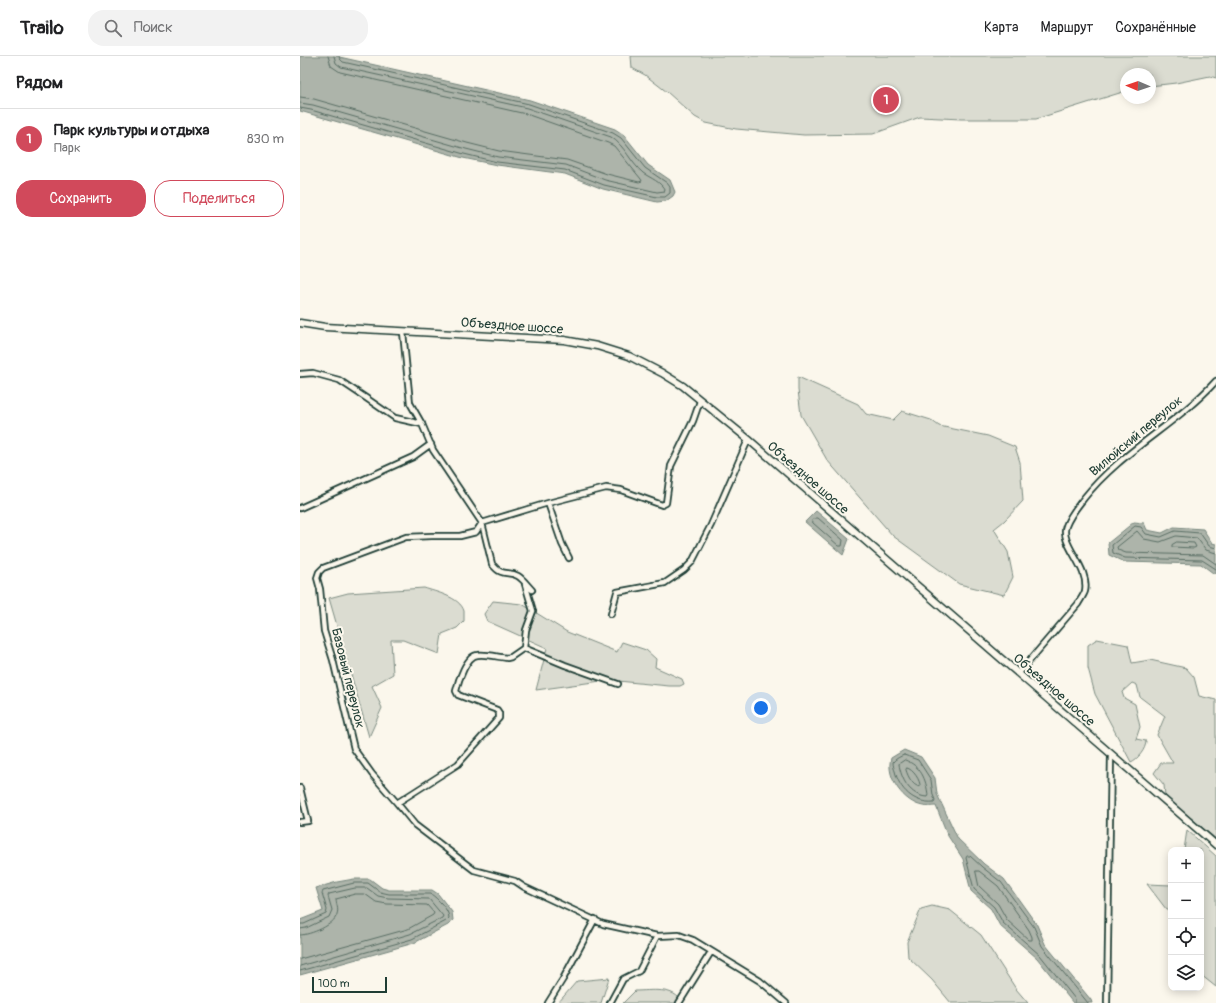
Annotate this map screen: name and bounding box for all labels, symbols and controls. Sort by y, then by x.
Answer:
search box [88,10,368,46]
text: Trailo [20,16,64,40]
icon: search [102,17,124,39]
text: Поиск [134,18,173,37]
text: Карта [984,19,1019,36]
text: Маршрут [1041,19,1093,36]
text: Сохранённые [1115,19,1196,36]
north arrow [1120,68,1156,104]
text: Рядом [16,72,63,93]
pin: 1 [873,85,899,115]
text: Парк культуры и отдыха [54,121,210,140]
text: 1 [26,131,32,147]
text: 830 m [247,131,284,147]
text: Парк [54,140,81,156]
button: Сохранить [16,180,146,217]
button: Поделиться [154,180,284,217]
street label: Объездное шоссе [460,314,564,338]
street label: Вилюйский переулок [1086,392,1186,479]
street label: Объездное шоссе [764,438,852,518]
street label: Базовый переулок [328,626,368,730]
street label: Объездное шоссе [1010,650,1098,730]
your location [751,698,771,718]
map controls [1168,847,1204,991]
button: + [1168,847,1204,883]
button: − [1168,883,1204,919]
button: locate [1168,919,1204,955]
button: layers [1168,955,1204,991]
scale bar [312,975,387,994]
text: 100 m [318,977,349,990]

